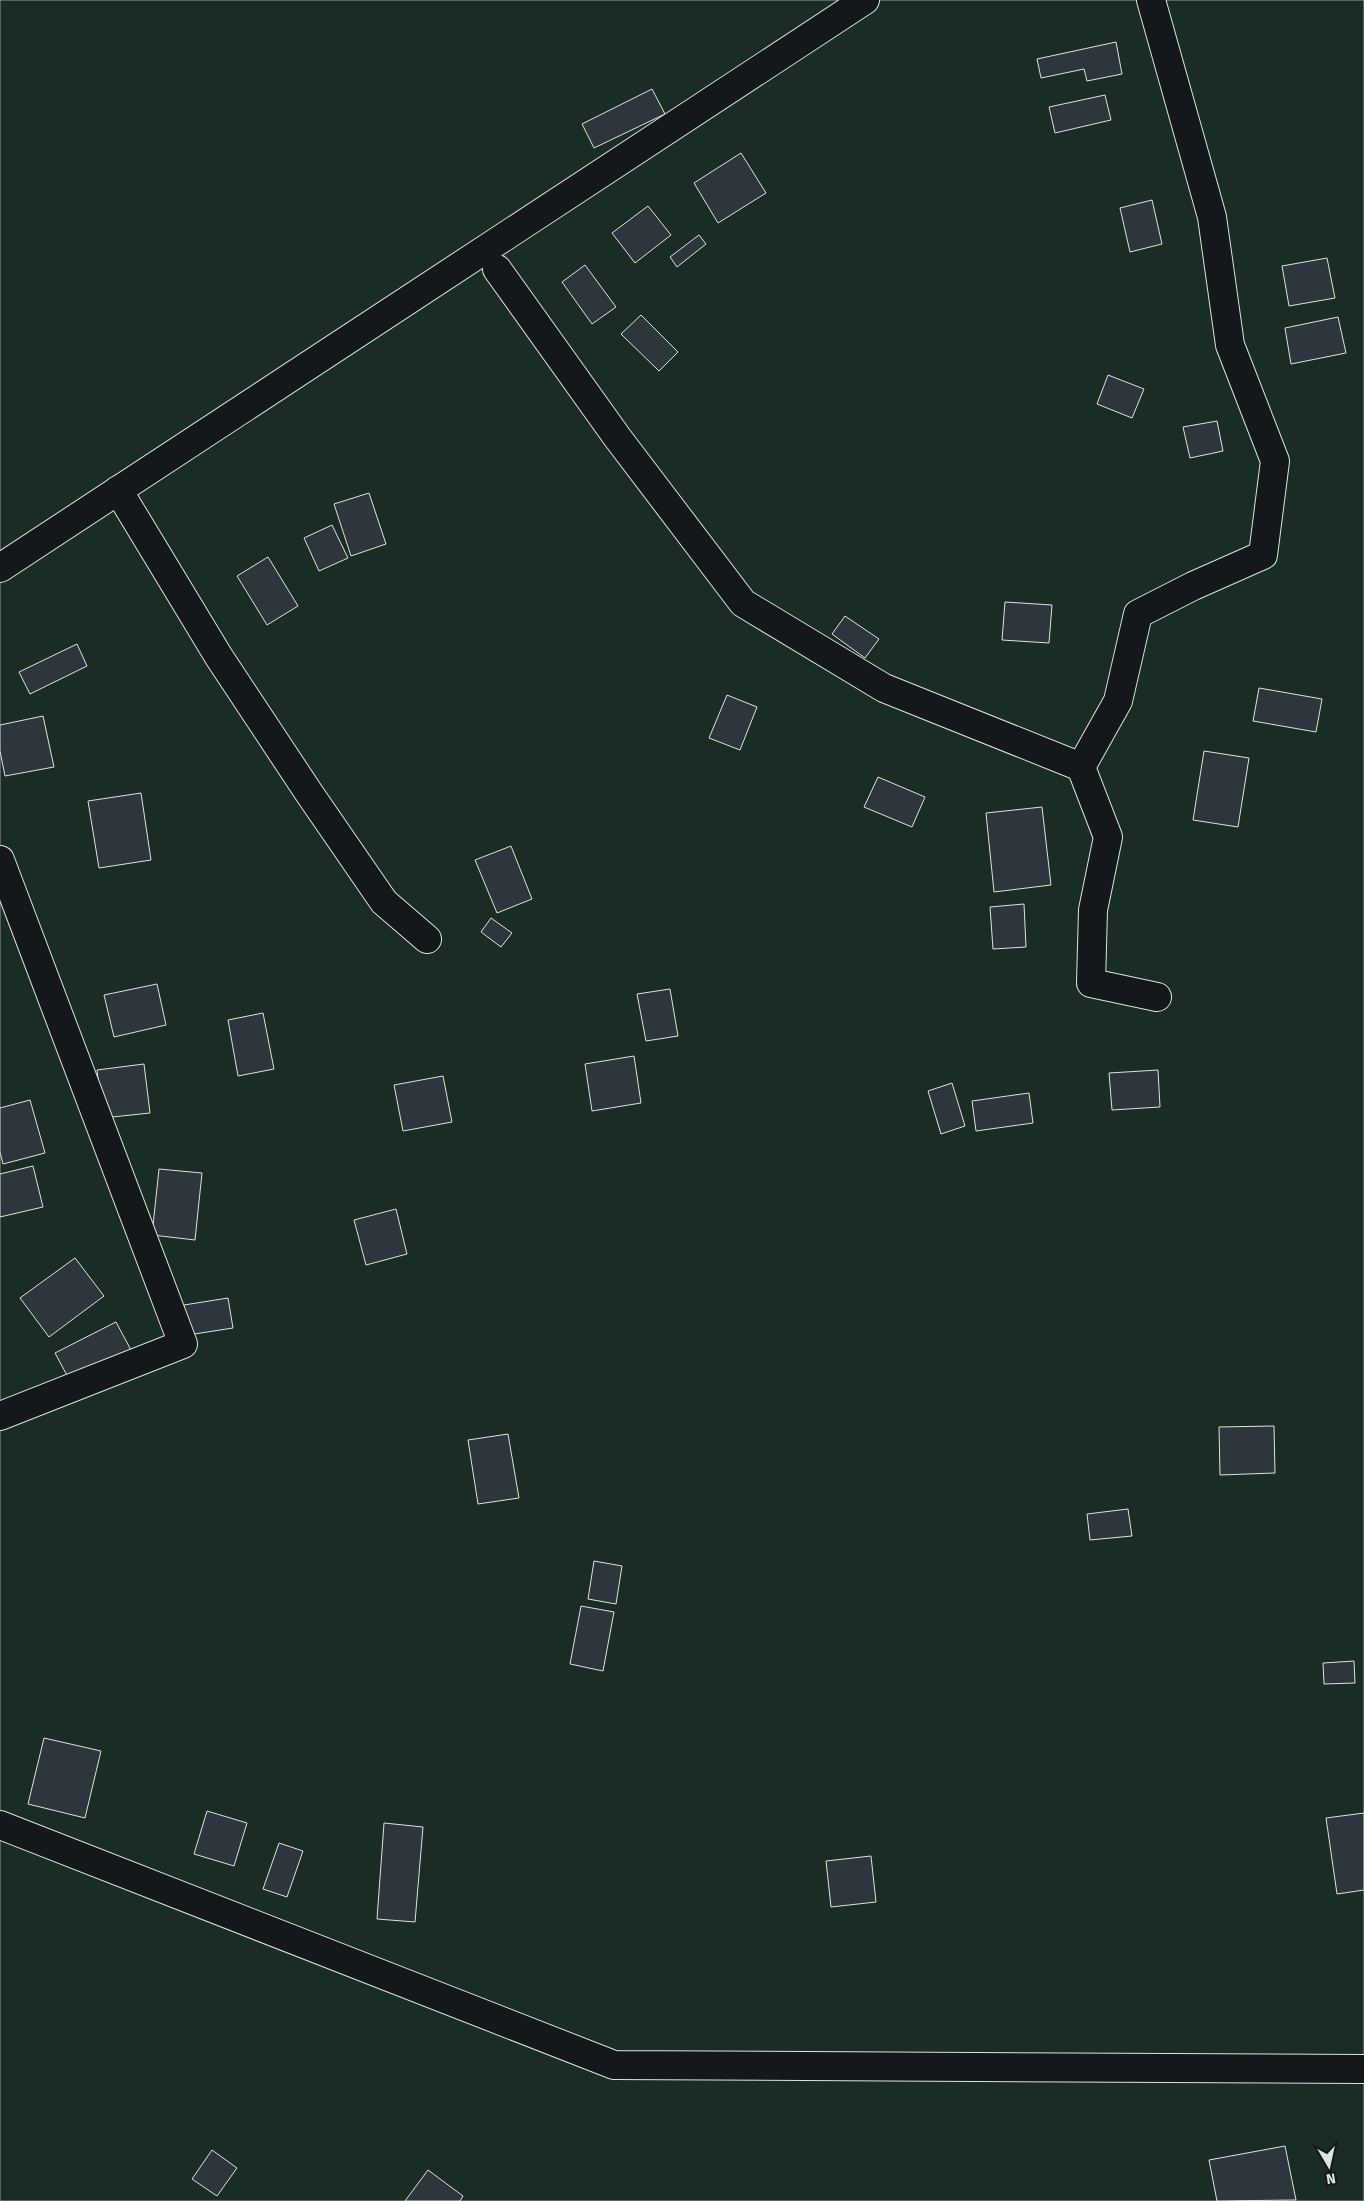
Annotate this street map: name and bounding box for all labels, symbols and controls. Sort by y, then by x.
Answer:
north arrow [1304,2141,1354,2191]
text: N [1325,2169,1337,2187]

